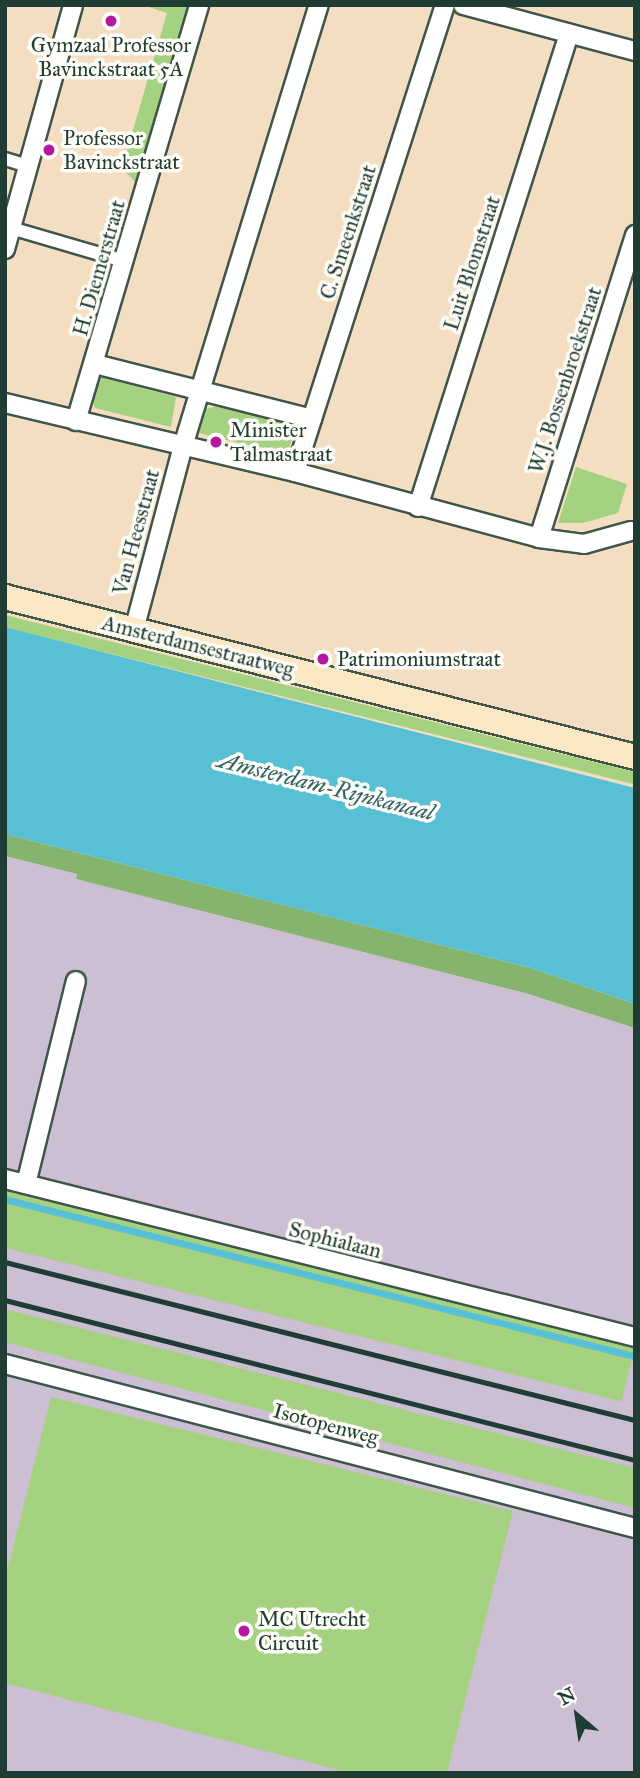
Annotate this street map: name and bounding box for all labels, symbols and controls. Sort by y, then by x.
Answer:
marker: Gymzaal Professor Bavinckstraat 5A [103,13,119,29]
place label: Gymzaal Professor Bavinckstraat 5A [31,32,191,82]
place label: Professor Bavinckstraat [63,125,180,175]
marker: Professor Bavinckstraat [41,142,57,158]
street label: C. Smeenkstraat [314,162,382,302]
street label: Luit Blomstraat [438,192,506,334]
street label: H. Diemerstraat [68,197,130,339]
street label: W.J. Bossenbroekstraat [523,284,607,476]
place label: Minister Talmastraat [230,417,332,467]
marker: Minister Talmastraat [208,434,224,450]
street label: Van Heesstraat [107,466,165,598]
street label: Amsterdamsestraatweg [99,610,297,682]
place label: Patrimoniumstraat [337,646,501,672]
marker: Patrimoniumstraat [315,651,331,667]
water label: Amsterdam-Rijnkanaal [215,746,437,826]
street label: Sophialaan [286,1216,384,1264]
street label: Isotopenweg [271,1398,381,1450]
place label: MC Utrecht Circuit [258,1606,366,1656]
marker: MC Utrecht Circuit [236,1623,252,1639]
north arrow [542,1680,612,1750]
text: N [554,1682,579,1710]

